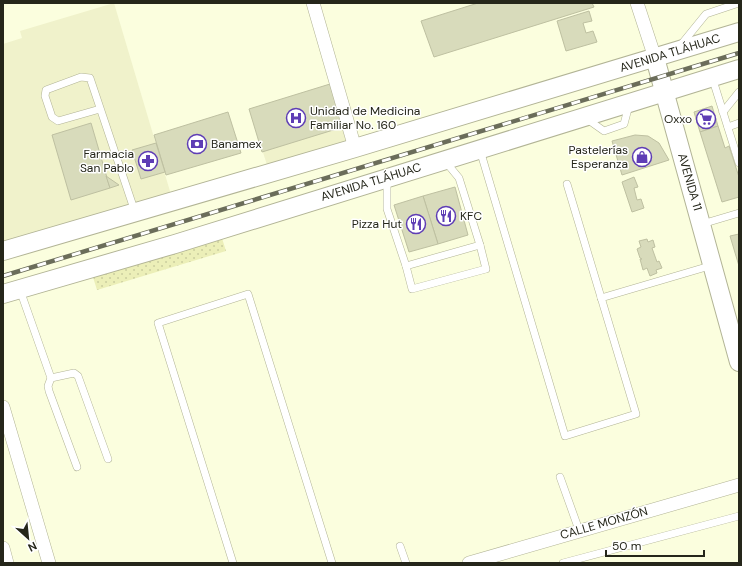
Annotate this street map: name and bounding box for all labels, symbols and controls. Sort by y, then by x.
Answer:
street label: AVENIDA TLÁHUAC [618,30,723,76]
place label: Unidad de Medicina Familiar No. 160 [310,103,420,133]
hospital icon: Unidad de Medicina Familiar No. 160 [285,107,307,129]
supermarket icon: Oxxo [695,108,717,130]
place label: Oxxo [664,111,692,127]
bank icon: Banamex [186,133,208,155]
place label: Banamex [211,136,261,152]
place label: Pastelerías Esperanza [569,142,628,172]
place label: Farmacia San Pablo [80,146,134,176]
shop icon: Pastelerías Esperanza [631,146,653,168]
pharmacy icon: Farmacia San Pablo [137,150,159,172]
street label: AVENIDA 11 [674,151,706,213]
street label: AVENIDA TLÁHUAC [319,159,424,205]
restaurant icon: KFC [435,205,457,227]
place label: KFC [460,208,482,224]
restaurant icon: Pizza Hut [405,213,427,235]
place label: Pizza Hut [352,216,402,232]
street label: CALLE MONZÓN [558,503,650,543]
north arrow [8,518,48,558]
scale bar [606,532,704,558]
text: 50 m [612,538,641,554]
text: N [26,539,39,555]

